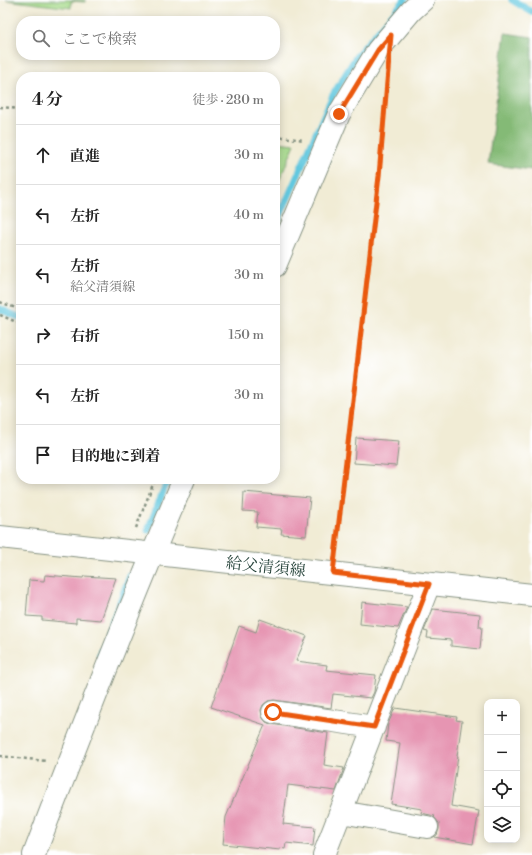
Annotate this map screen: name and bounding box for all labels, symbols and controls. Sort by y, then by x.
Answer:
search box [16,16,280,60]
icon: search [30,27,52,49]
text: ここで検索 [62,30,137,49]
text: 4 分 [32,89,63,111]
text: 徒歩 · 280 m [192,92,264,108]
route end [330,105,348,123]
icon: ahead [32,144,54,166]
text: 直進 [70,147,100,166]
text: 30 m [234,147,264,163]
icon: left [32,204,54,226]
text: 左折 [70,207,100,226]
text: 40 m [234,207,264,223]
text: 左折 [70,257,100,276]
icon: left [32,264,54,286]
text: 30 m [234,267,264,283]
text: 給父清須線 [70,279,135,295]
icon: right [32,324,54,346]
text: 右折 [70,327,100,346]
text: 150 m [229,327,264,343]
icon: left [32,384,54,406]
text: 左折 [70,387,100,406]
text: 30 m [234,387,264,403]
icon: arrive [32,444,54,466]
text: 目的地に到着 [70,447,160,466]
street label: 給父清須線 [225,553,307,581]
map controls [484,699,520,843]
button: + [484,699,520,735]
route start [264,703,282,721]
button: − [484,735,520,771]
button: locate [484,771,520,807]
button: layers [484,807,520,843]

